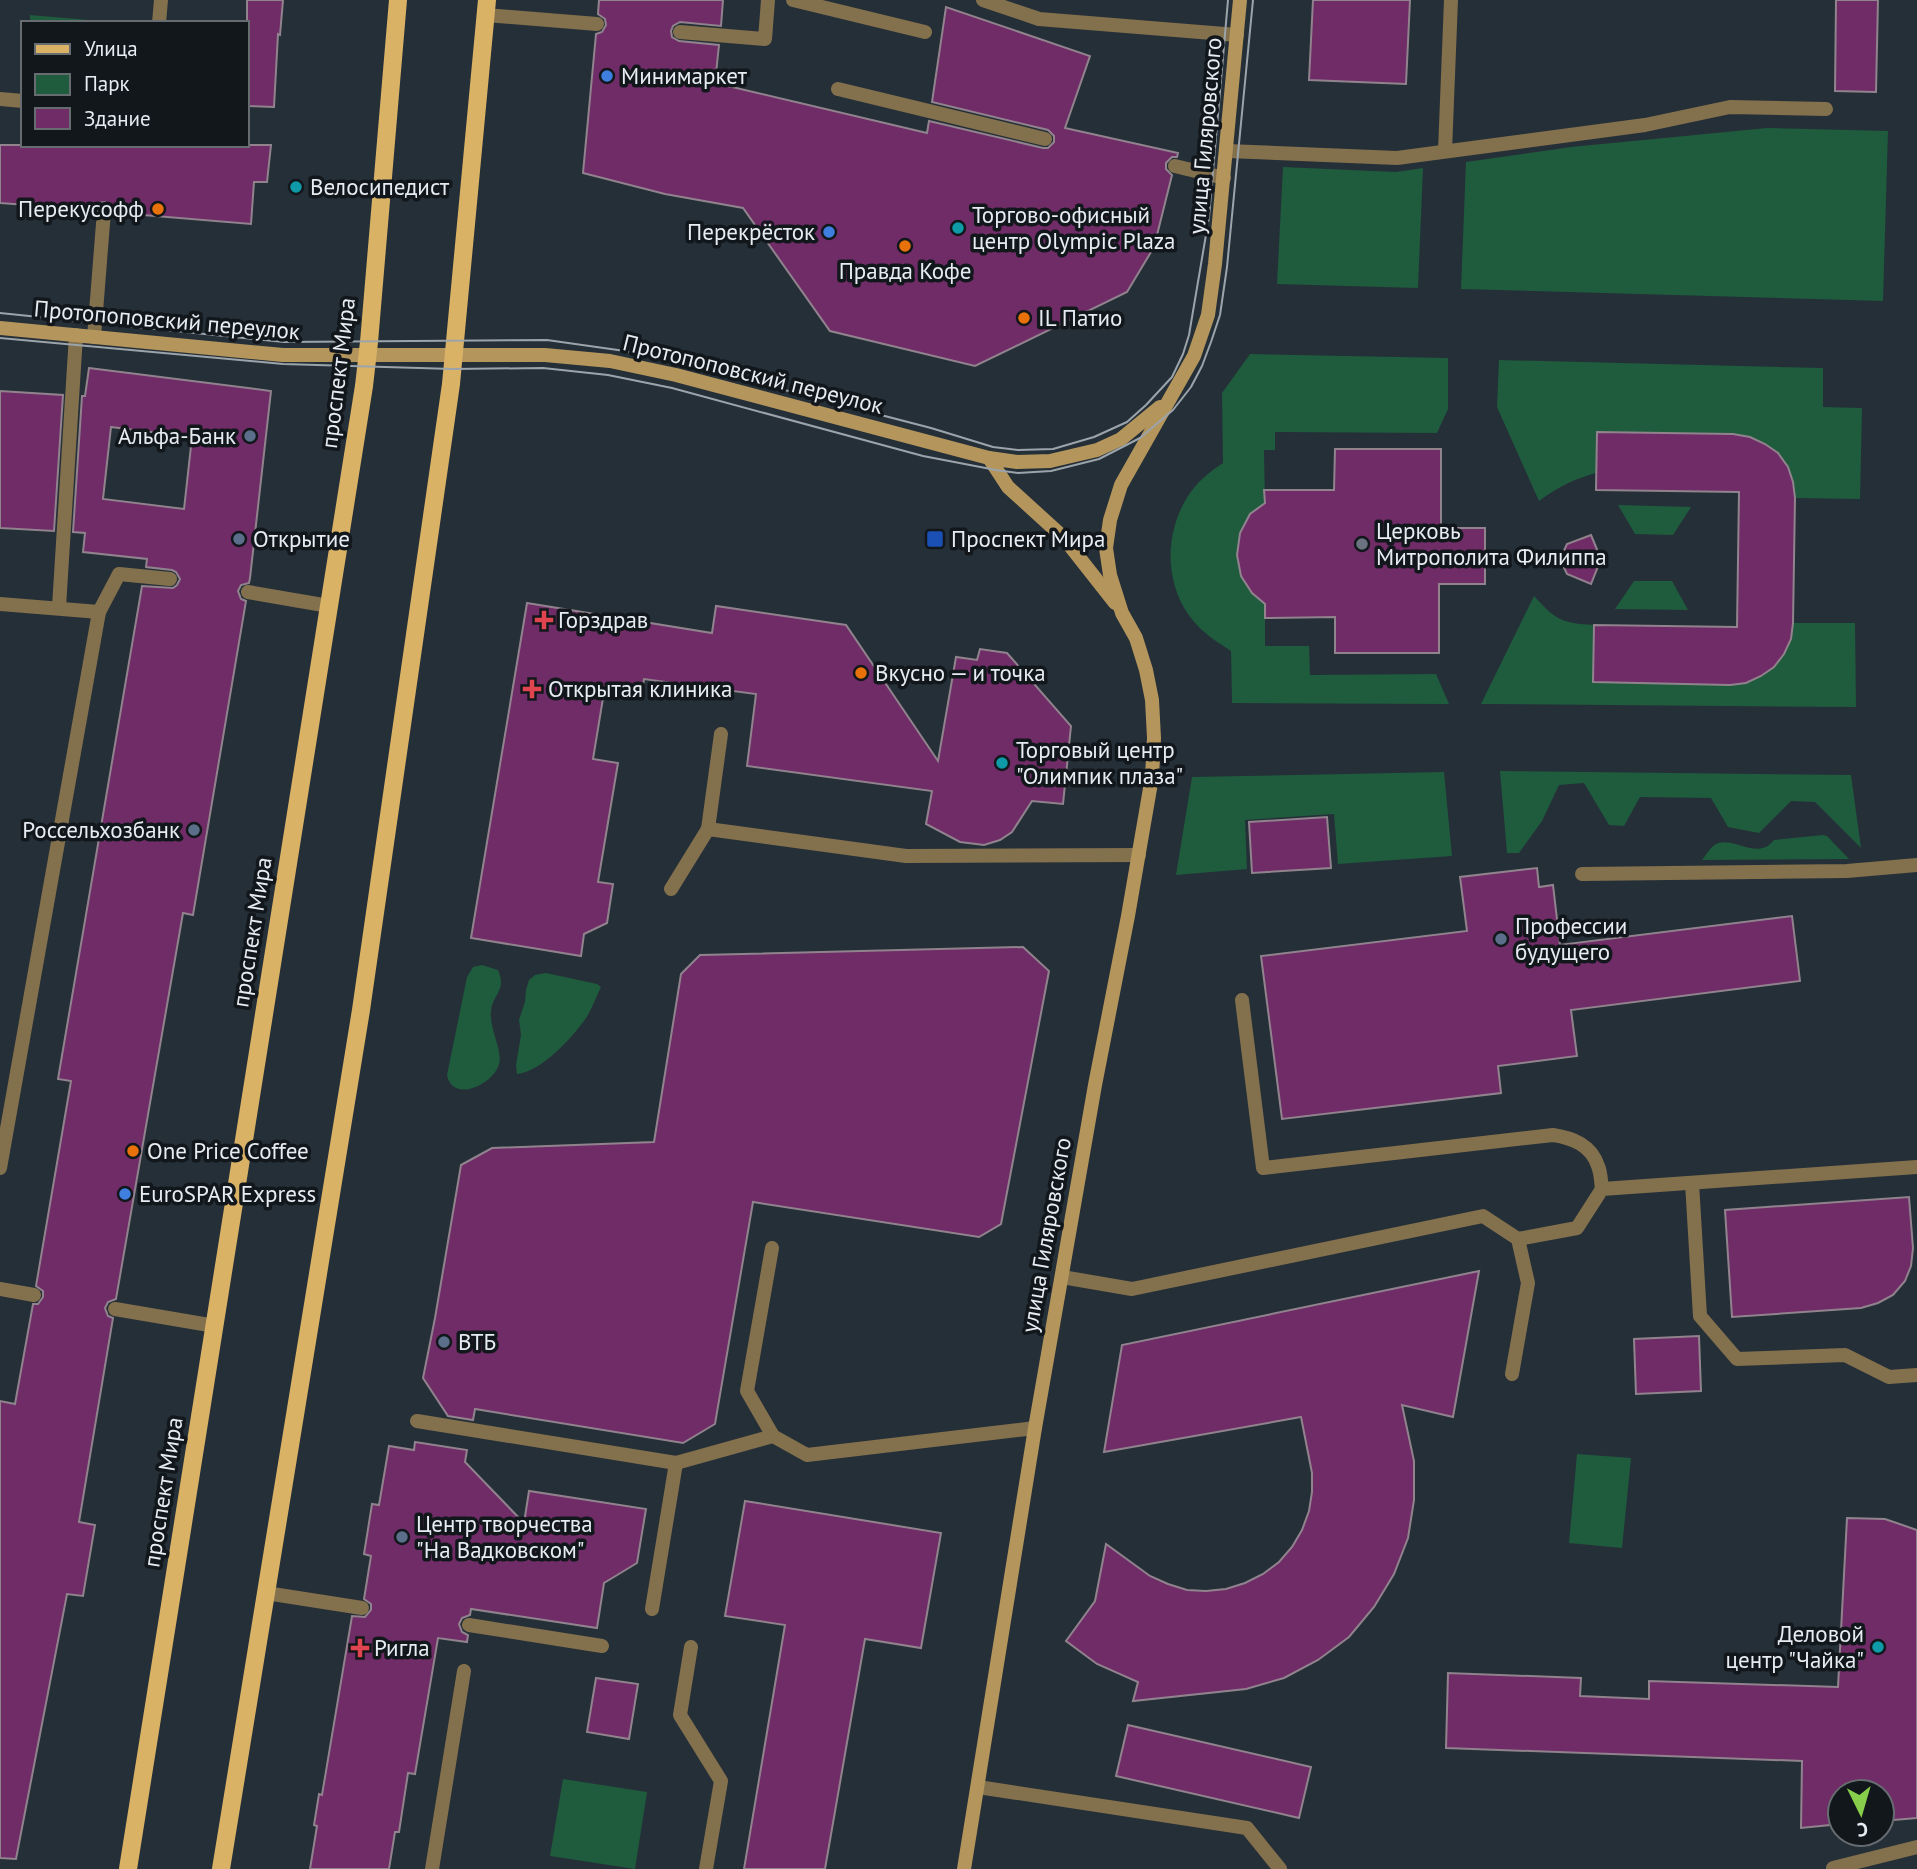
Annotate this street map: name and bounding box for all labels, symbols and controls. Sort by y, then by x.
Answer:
legend [21,21,248,147]
text: Улица [84,35,138,62]
street label: улица Гиляровского [1181,36,1228,236]
place label: Минимаркет [621,61,748,90]
marker: Минимаркет [599,68,615,84]
text: Парк [84,70,130,97]
text: Здание [84,105,151,132]
place label: Велосипедист [310,172,450,201]
marker: Велосипедист [288,179,304,195]
place label: Перекусофф [18,194,144,223]
place label: Торгово-офисный центр Olympic Plaza [972,200,1176,255]
marker: Перекусофф [150,201,166,217]
place label: Перекрёсток [687,217,815,246]
marker: Торгово-офисный центр Olympic Plaza [950,220,966,236]
marker: Перекрёсток [821,224,837,240]
marker: Правда Кофе [897,238,913,254]
place label: Правда Кофе [839,256,971,285]
street label: Протопоповский переулок [33,293,301,346]
street label: проспект Мира [314,296,361,450]
place label: IL Патио [1038,303,1122,332]
marker: IL Патио [1016,310,1032,326]
street label: Протопоповский переулок [620,327,886,420]
place label: Альфа-Банк [118,421,236,450]
marker: Альфа-Банк [242,428,258,444]
place label: Церковь Митрополита Филиппа [1376,516,1607,571]
place label: Открытие [253,524,350,553]
place label: Проспект Мира [951,524,1105,553]
marker: Проспект Мира [925,529,945,549]
marker: Открытие [231,531,247,547]
marker: Церковь Митрополита Филиппа [1354,536,1370,552]
place label: Горздрав [558,605,648,634]
marker: Горздрав [536,612,552,628]
place label: Вкусно — и точка [875,658,1046,687]
marker: Вкусно — и точка [853,665,869,681]
place label: Открытая клиника [548,674,732,703]
marker: Открытая клиника [522,679,542,699]
place label: Торговый центр "Олимпик плаза" [1016,735,1183,790]
marker: Торговый центр "Олимпик плаза" [994,755,1010,771]
place label: Россельхозбанк [22,815,180,844]
marker: Россельхозбанк [186,822,202,838]
street label: проспект Мира [225,855,278,1009]
place label: Профессии будущего [1515,911,1627,966]
marker: Профессии будущего [1493,931,1509,947]
street label: улица Гиляровского [1014,1135,1077,1335]
place label: One Price Coffee [147,1136,309,1165]
marker: One Price Coffee [125,1143,141,1159]
place label: EuroSPAR Express [139,1179,316,1208]
marker: EuroSPAR Express [117,1186,133,1202]
place label: ВТБ [458,1327,496,1356]
marker: ВТБ [436,1334,452,1350]
street label: проспект Мира [136,1415,189,1569]
place label: Центр творчества "На Вадковском" [416,1509,593,1564]
marker: Центр творчества "На Вадковском" [394,1529,410,1545]
place label: Деловой центр "Чайка" [1725,1619,1864,1674]
place label: Ригла [374,1633,430,1662]
marker: Деловой центр "Чайка" [1870,1639,1886,1655]
marker: Ригла [352,1640,368,1656]
north arrow [1826,1778,1896,1848]
text: С [1856,1818,1869,1842]

